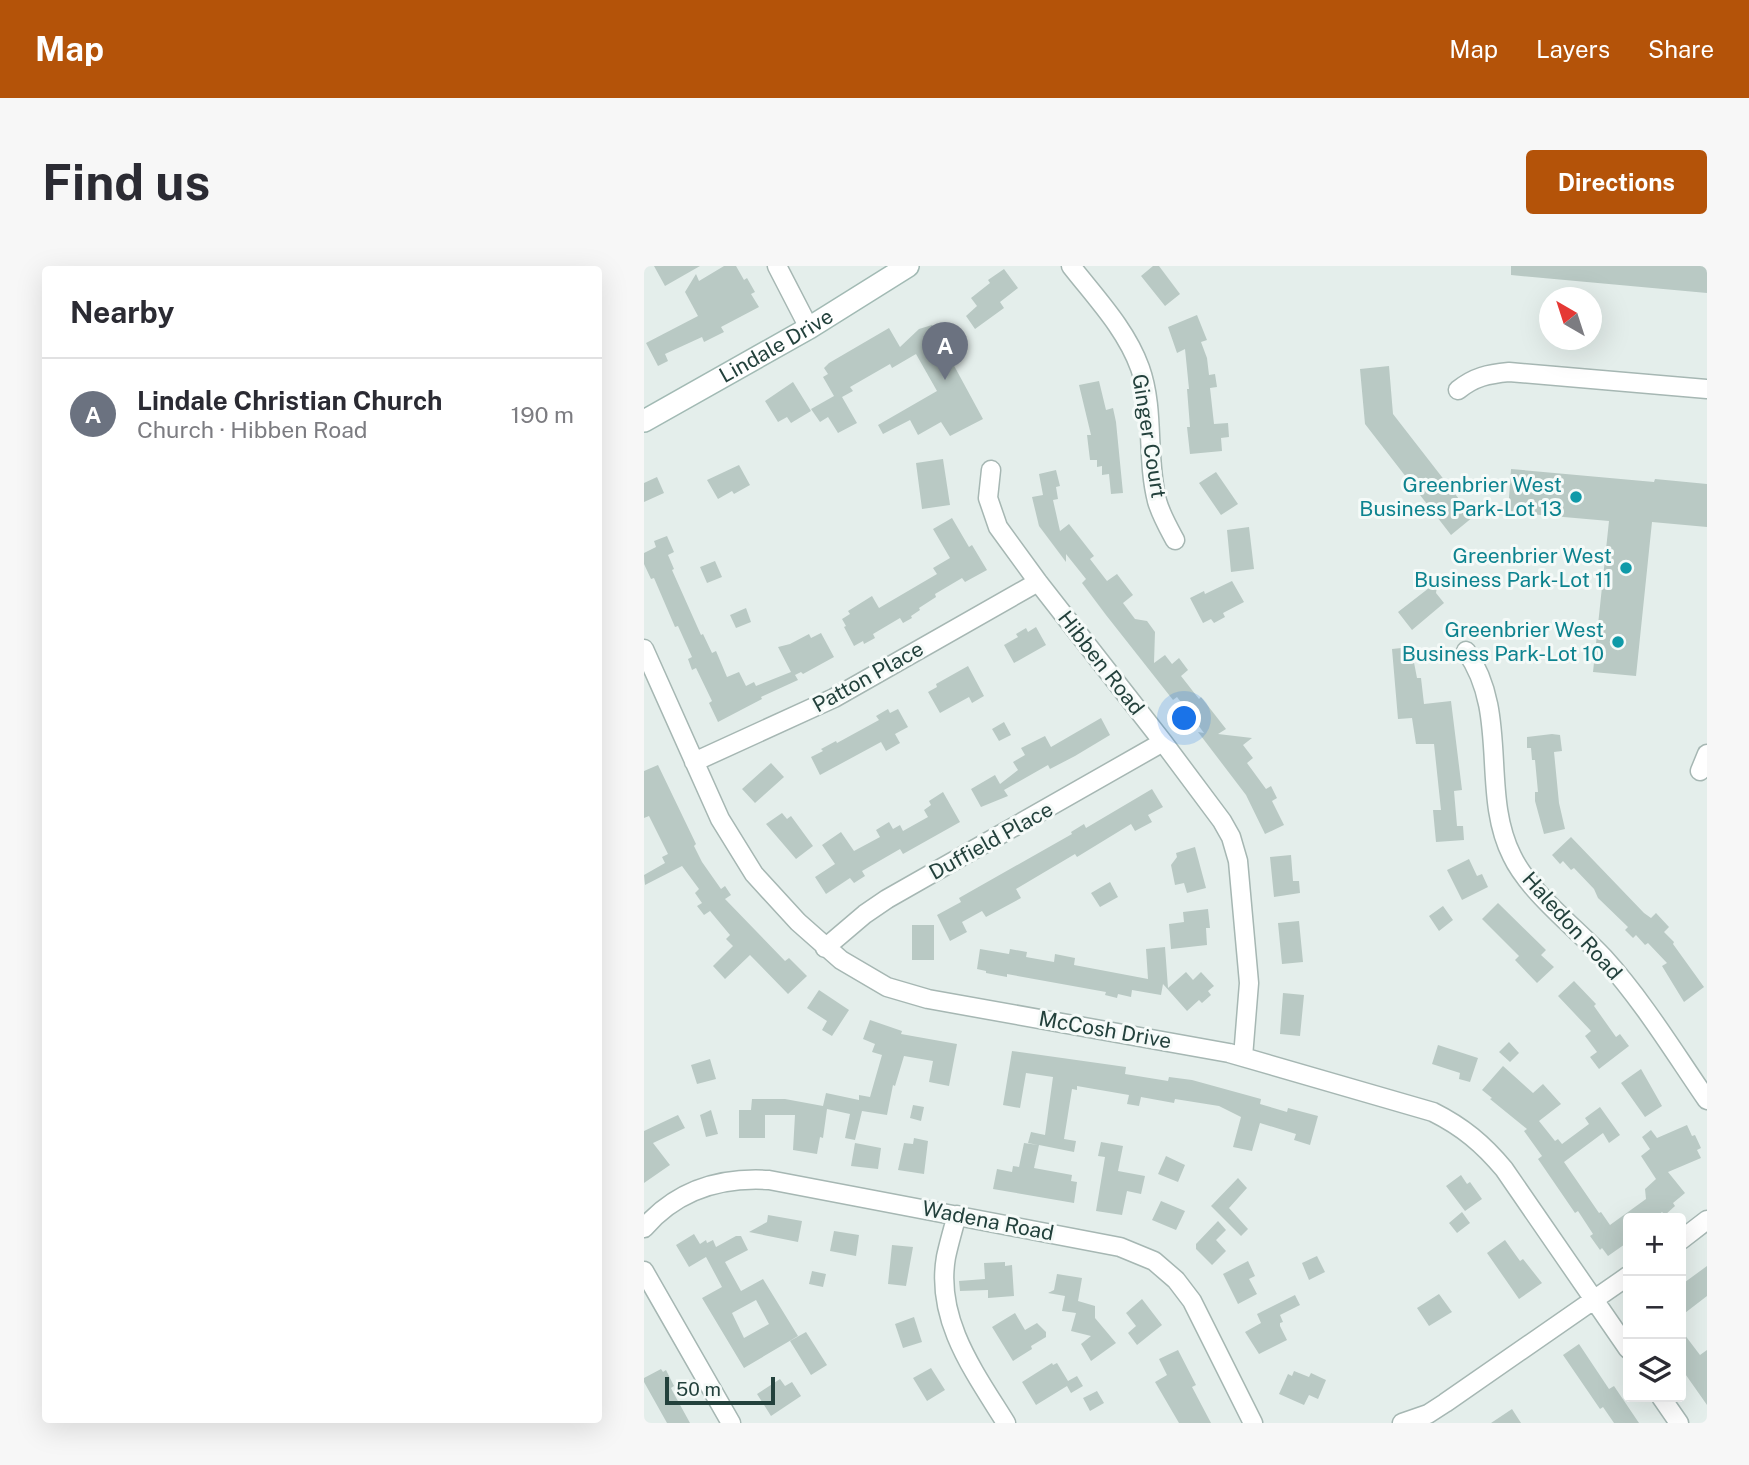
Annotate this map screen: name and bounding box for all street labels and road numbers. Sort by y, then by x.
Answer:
street label: Lindale Drive [715,303,837,388]
street label: Ginger Court [1127,372,1172,500]
street label: Hibben Road [1053,606,1150,720]
street label: Patton Place [808,636,928,717]
street label: Duffield Place [924,796,1057,885]
street label: Haledon Road [1517,867,1627,985]
street label: McCosh Drive [1037,1006,1173,1053]
street label: Wadena Road [920,1195,1056,1246]

